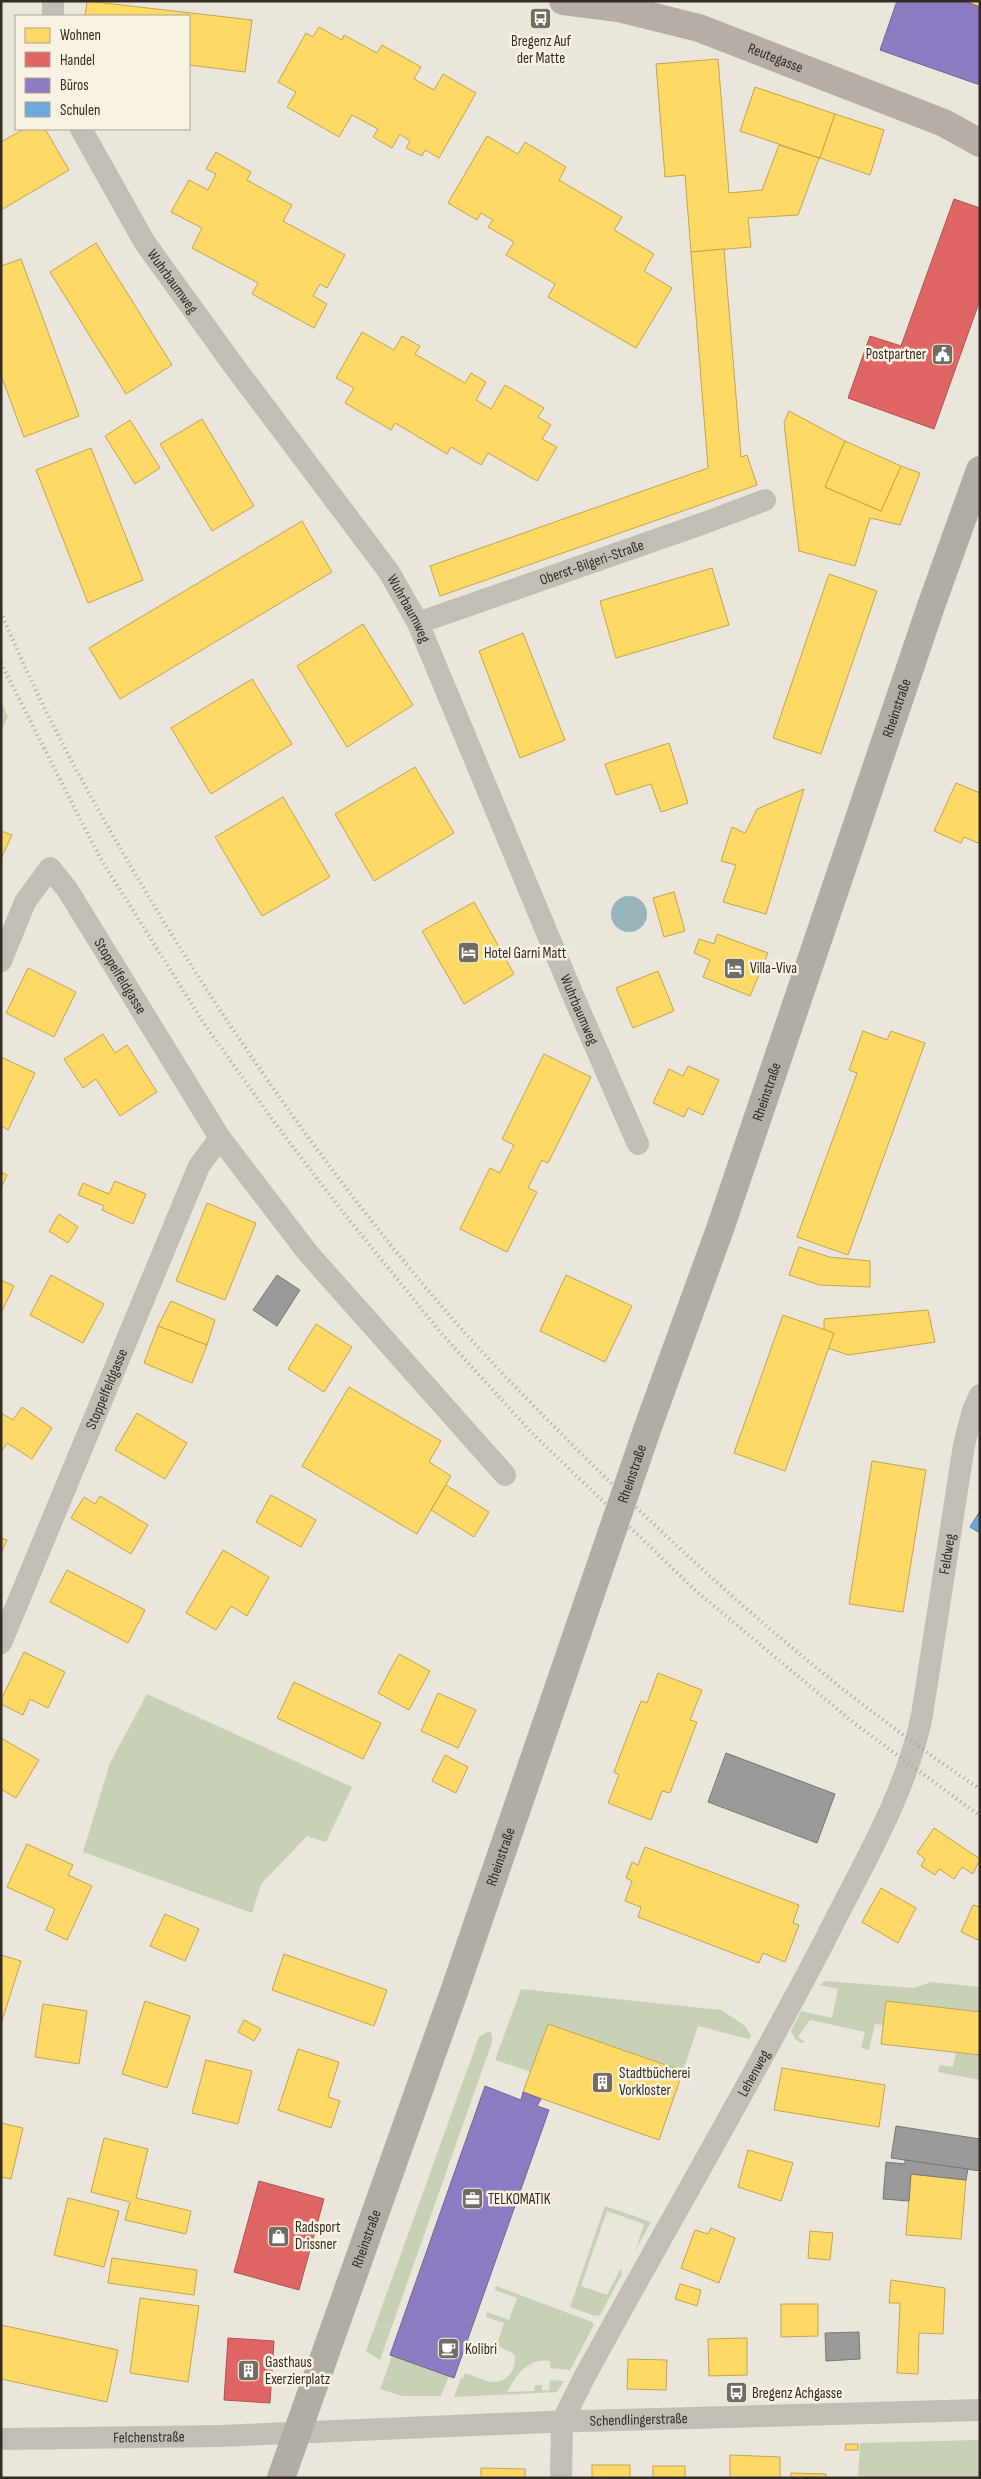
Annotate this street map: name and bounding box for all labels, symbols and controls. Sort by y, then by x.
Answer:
bus stop icon: Bregenz Auf der Matte [529,6,553,30]
legend [15,15,190,130]
text: Wohnen [60,26,101,45]
place label: Bregenz Auf der Matte [511,32,572,68]
street label: Reutegasse [745,38,806,77]
text: Handel [60,51,95,70]
text: Büros [60,76,89,95]
text: Schulen [60,101,100,120]
street label: Wuhrbaumweg [143,245,202,317]
public building icon: Postpartner [930,342,954,366]
place label: Postpartner [866,345,927,364]
street label: Oberst-Bilgeri-Straße [537,535,646,589]
street label: Wuhrbaumweg [383,571,435,646]
street label: Rheinstraße [878,676,915,740]
street label: Stoppelfeldgasse [90,934,151,1017]
hotel icon: Hotel Garni Matt [456,941,480,965]
place label: Hotel Garni Matt [484,944,567,963]
hotel icon: Villa-Viva [722,956,746,980]
place label: Villa-Viva [750,959,797,978]
street label: Wuhrbaumweg [556,972,603,1048]
street label: Rheinstraße [748,1060,785,1123]
street label: Stoppelfeldgasse [81,1346,132,1432]
street label: Rheinstraße [613,1442,651,1505]
street label: Feldweg [935,1532,960,1576]
street label: Rheinstraße [482,1825,519,1888]
street label: Lehenweg [733,2046,774,2100]
place label: Stadtbücherei Vorkloster [619,2064,691,2100]
building icon: Stadtbücherei Vorkloster [591,2070,615,2094]
office icon: TELKOMATIK [460,2187,484,2211]
place label: TELKOMATIK [488,2190,551,2209]
street label: Rheinstraße [347,2207,385,2271]
place label: Radsport Drissner [295,2218,341,2254]
shop icon: Radsport Drissner [267,2224,291,2248]
cafe icon: Kolibri [437,2337,461,2361]
place label: Kolibri [465,2340,497,2359]
place label: Gasthaus Exerzierplatz [265,2353,331,2389]
building icon: Gasthaus Exerzierplatz [237,2359,261,2383]
bus stop icon: Bregenz Achgasse [724,2381,748,2405]
place label: Bregenz Achgasse [752,2384,842,2403]
street label: Schendlingerstraße [589,2409,688,2430]
street label: Felchenstraße [113,2427,185,2447]

